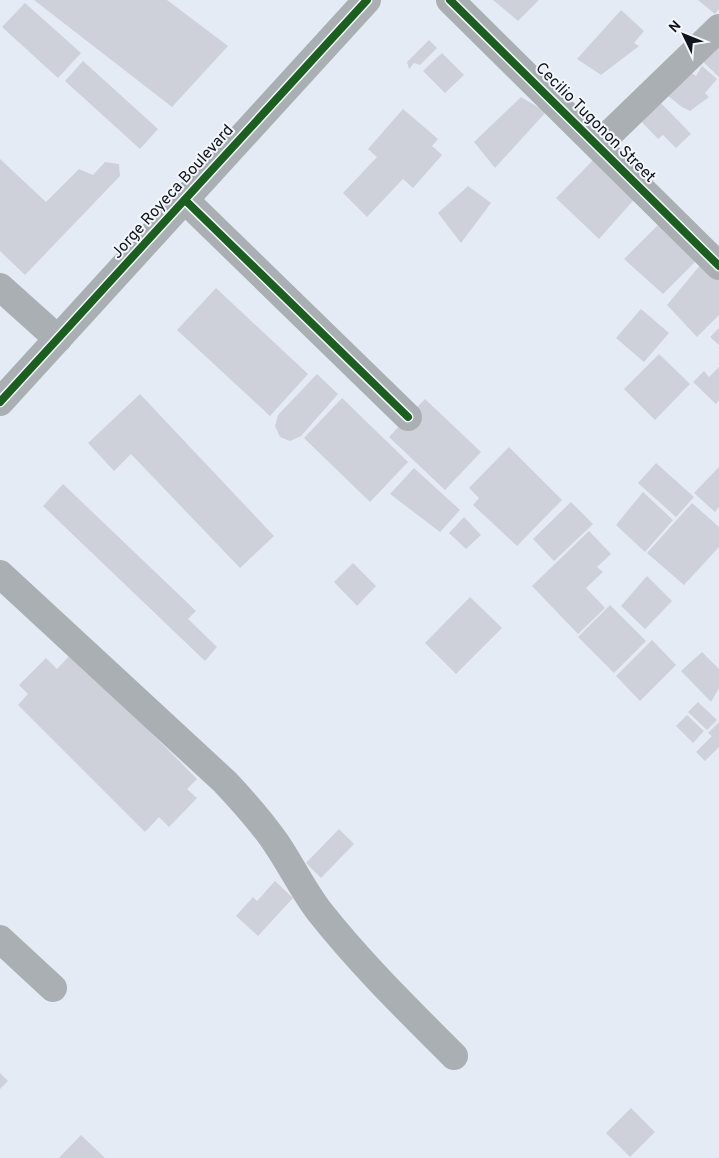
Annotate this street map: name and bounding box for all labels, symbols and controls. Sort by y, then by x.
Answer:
north arrow [659,10,709,60]
text: N [666,18,685,37]
street label: Cecilio Tugonon Street [531,59,659,187]
street label: Jorge Royeca Boulevard [108,121,238,263]

